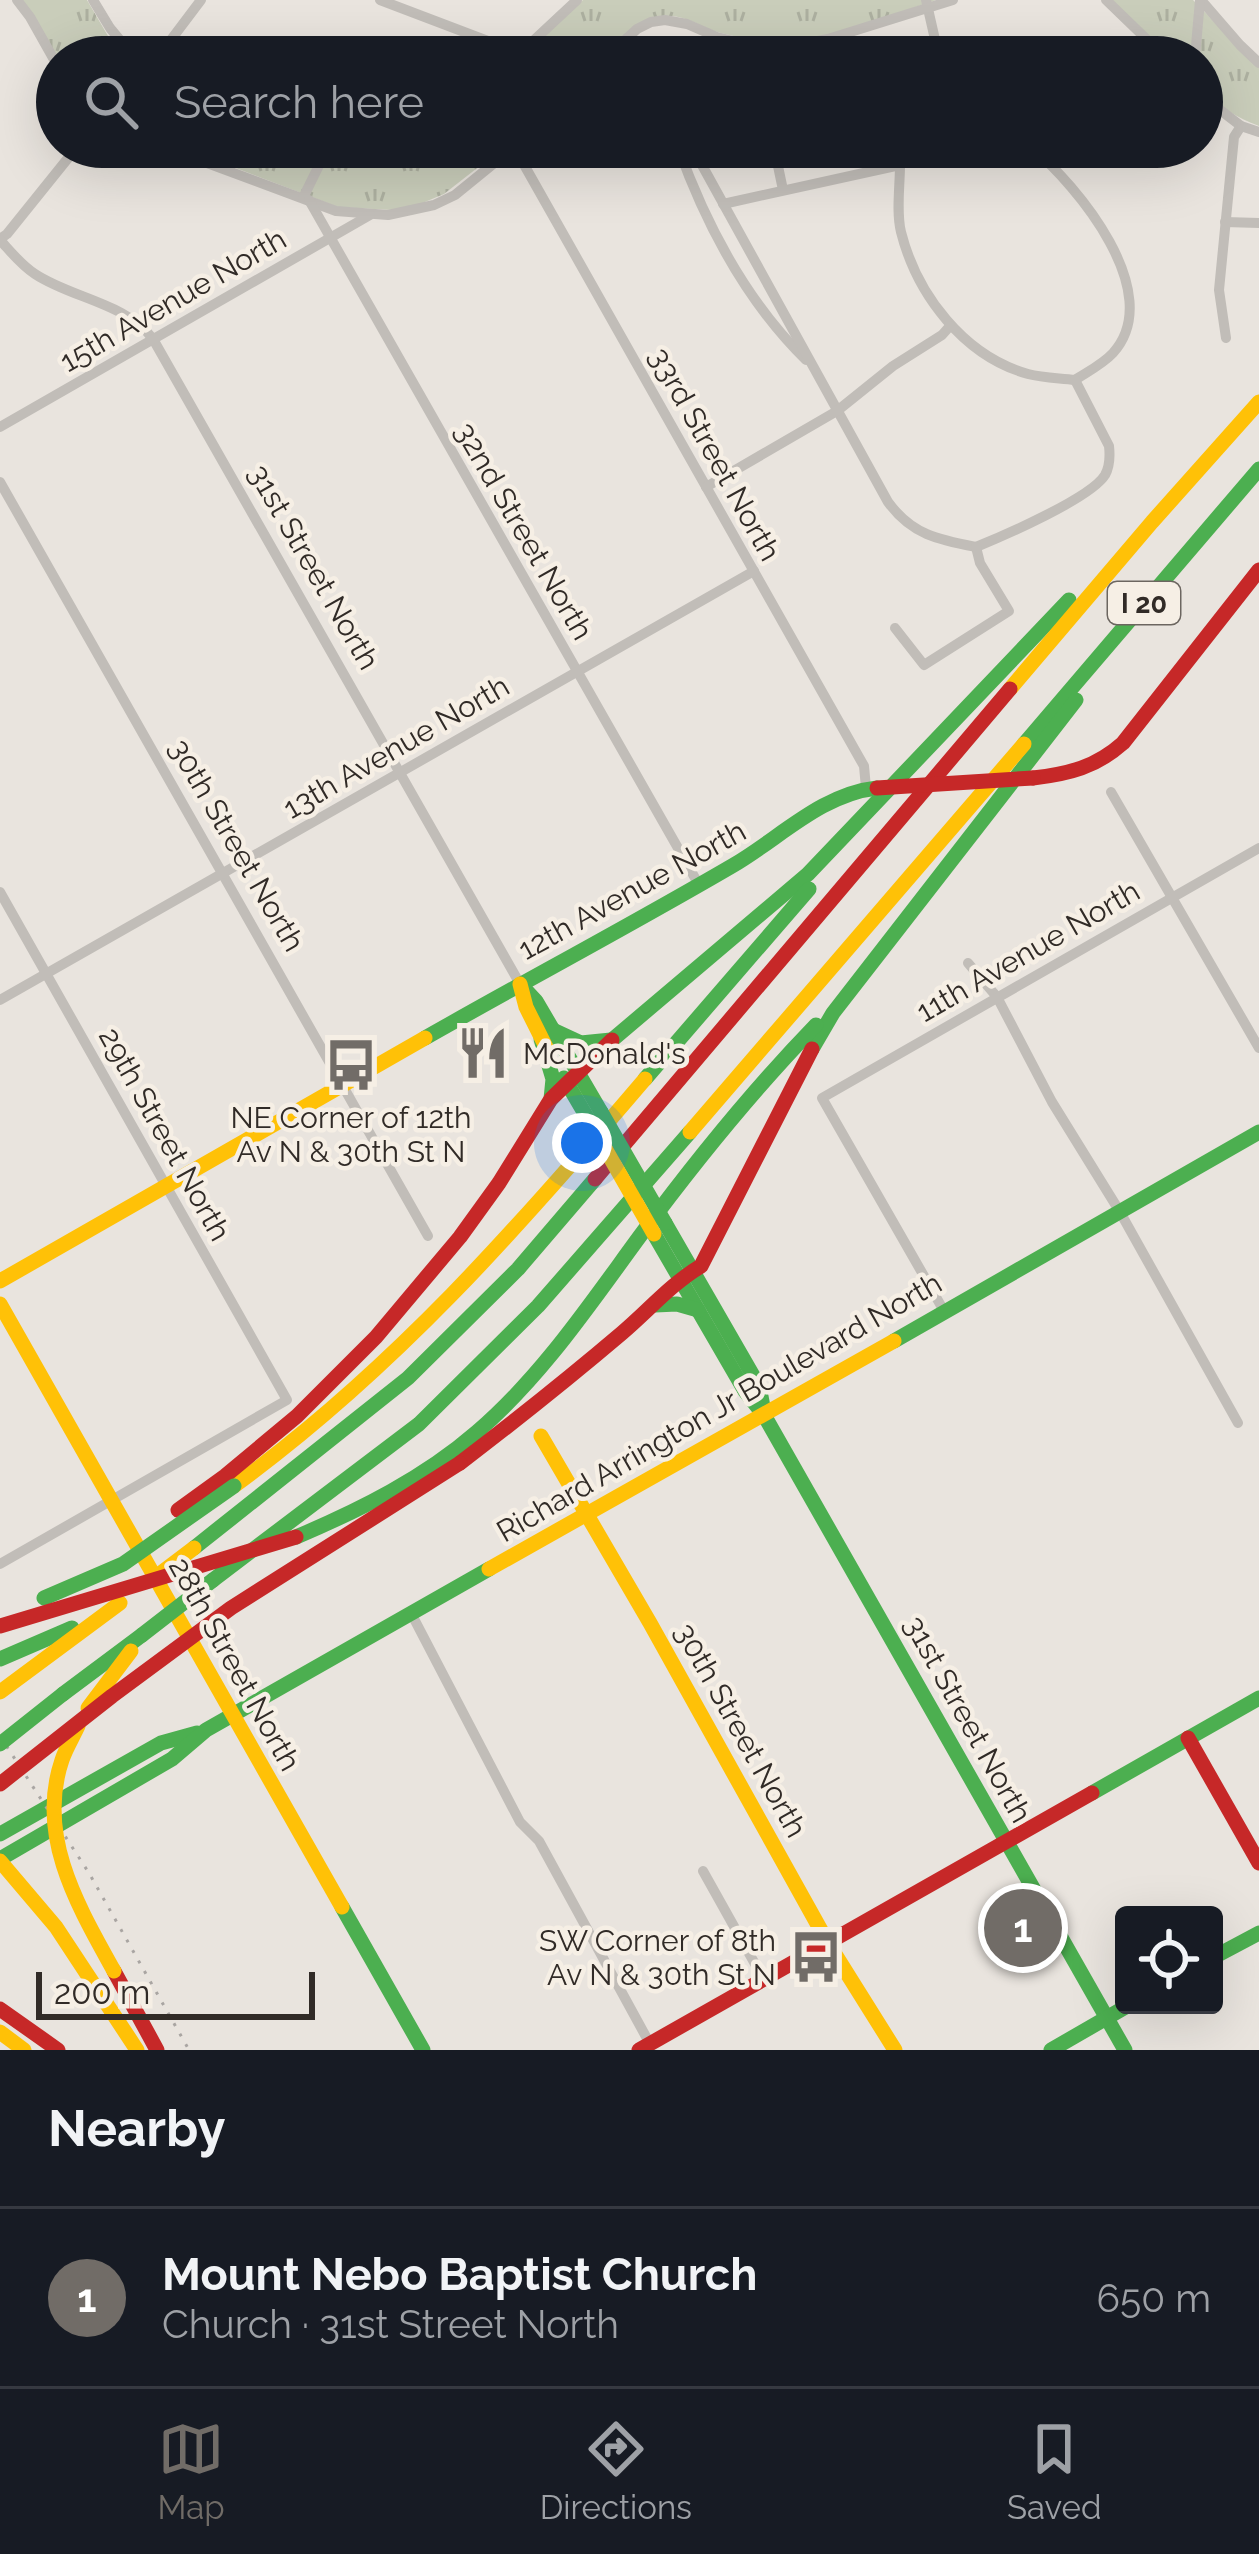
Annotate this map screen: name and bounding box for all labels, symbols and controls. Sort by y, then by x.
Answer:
search box [36,36,1223,168]
icon: search [78,69,144,135]
text: Search here [174,76,424,129]
street label: 15th Avenue North [54,221,292,379]
street label: 33rd Street North [642,341,788,567]
street label: 32nd Street North [448,416,600,646]
street label: 31st Street North [241,458,387,676]
road number: I 20 [1108,582,1180,624]
street label: 13th Avenue North [277,668,515,826]
street label: 30th Street North [162,733,312,957]
street label: 12th Avenue North [512,813,752,967]
street label: 11th Avenue North [910,873,1146,1029]
street label: 29th Street North [92,1021,238,1247]
restaurant icon: McDonald's [454,1024,512,1082]
bus stop icon: NE Corner of 12th Av N & 30th St N [322,1036,380,1094]
place label: McDonald's [523,1036,686,1071]
place label: NE Corner of 12th Av N & 30th St N [230,1100,472,1169]
your location [552,1113,612,1173]
street label: Richard Arrington Jr Boulevard North [490,1265,948,1549]
street label: 28th Street North [162,1551,308,1777]
street label: 31st Street North [897,1610,1039,1828]
street label: 30th Street North [668,1617,814,1843]
pin: 1 [984,1883,1062,1973]
map controls [1115,1906,1223,2014]
button: locate [1115,1906,1223,2014]
place label: SW Corner of 8th Av N & 30th St N [539,1923,776,1992]
bus stop icon: SW Corner of 8th Av N & 30th St N [787,1928,845,1986]
scale bar [36,1966,315,2019]
text: 200 m [54,1973,150,2012]
text: Nearby [48,2098,225,2158]
text: Mount Nebo Baptist Church [162,2248,757,2301]
text: 1 [77,2275,97,2321]
text: 650 m [1097,2275,1211,2321]
text: Church · 31st Street North [162,2301,619,2347]
tab: Map [158,2416,225,2527]
tab: Directions [540,2416,692,2527]
tab: Saved [1007,2416,1101,2527]

